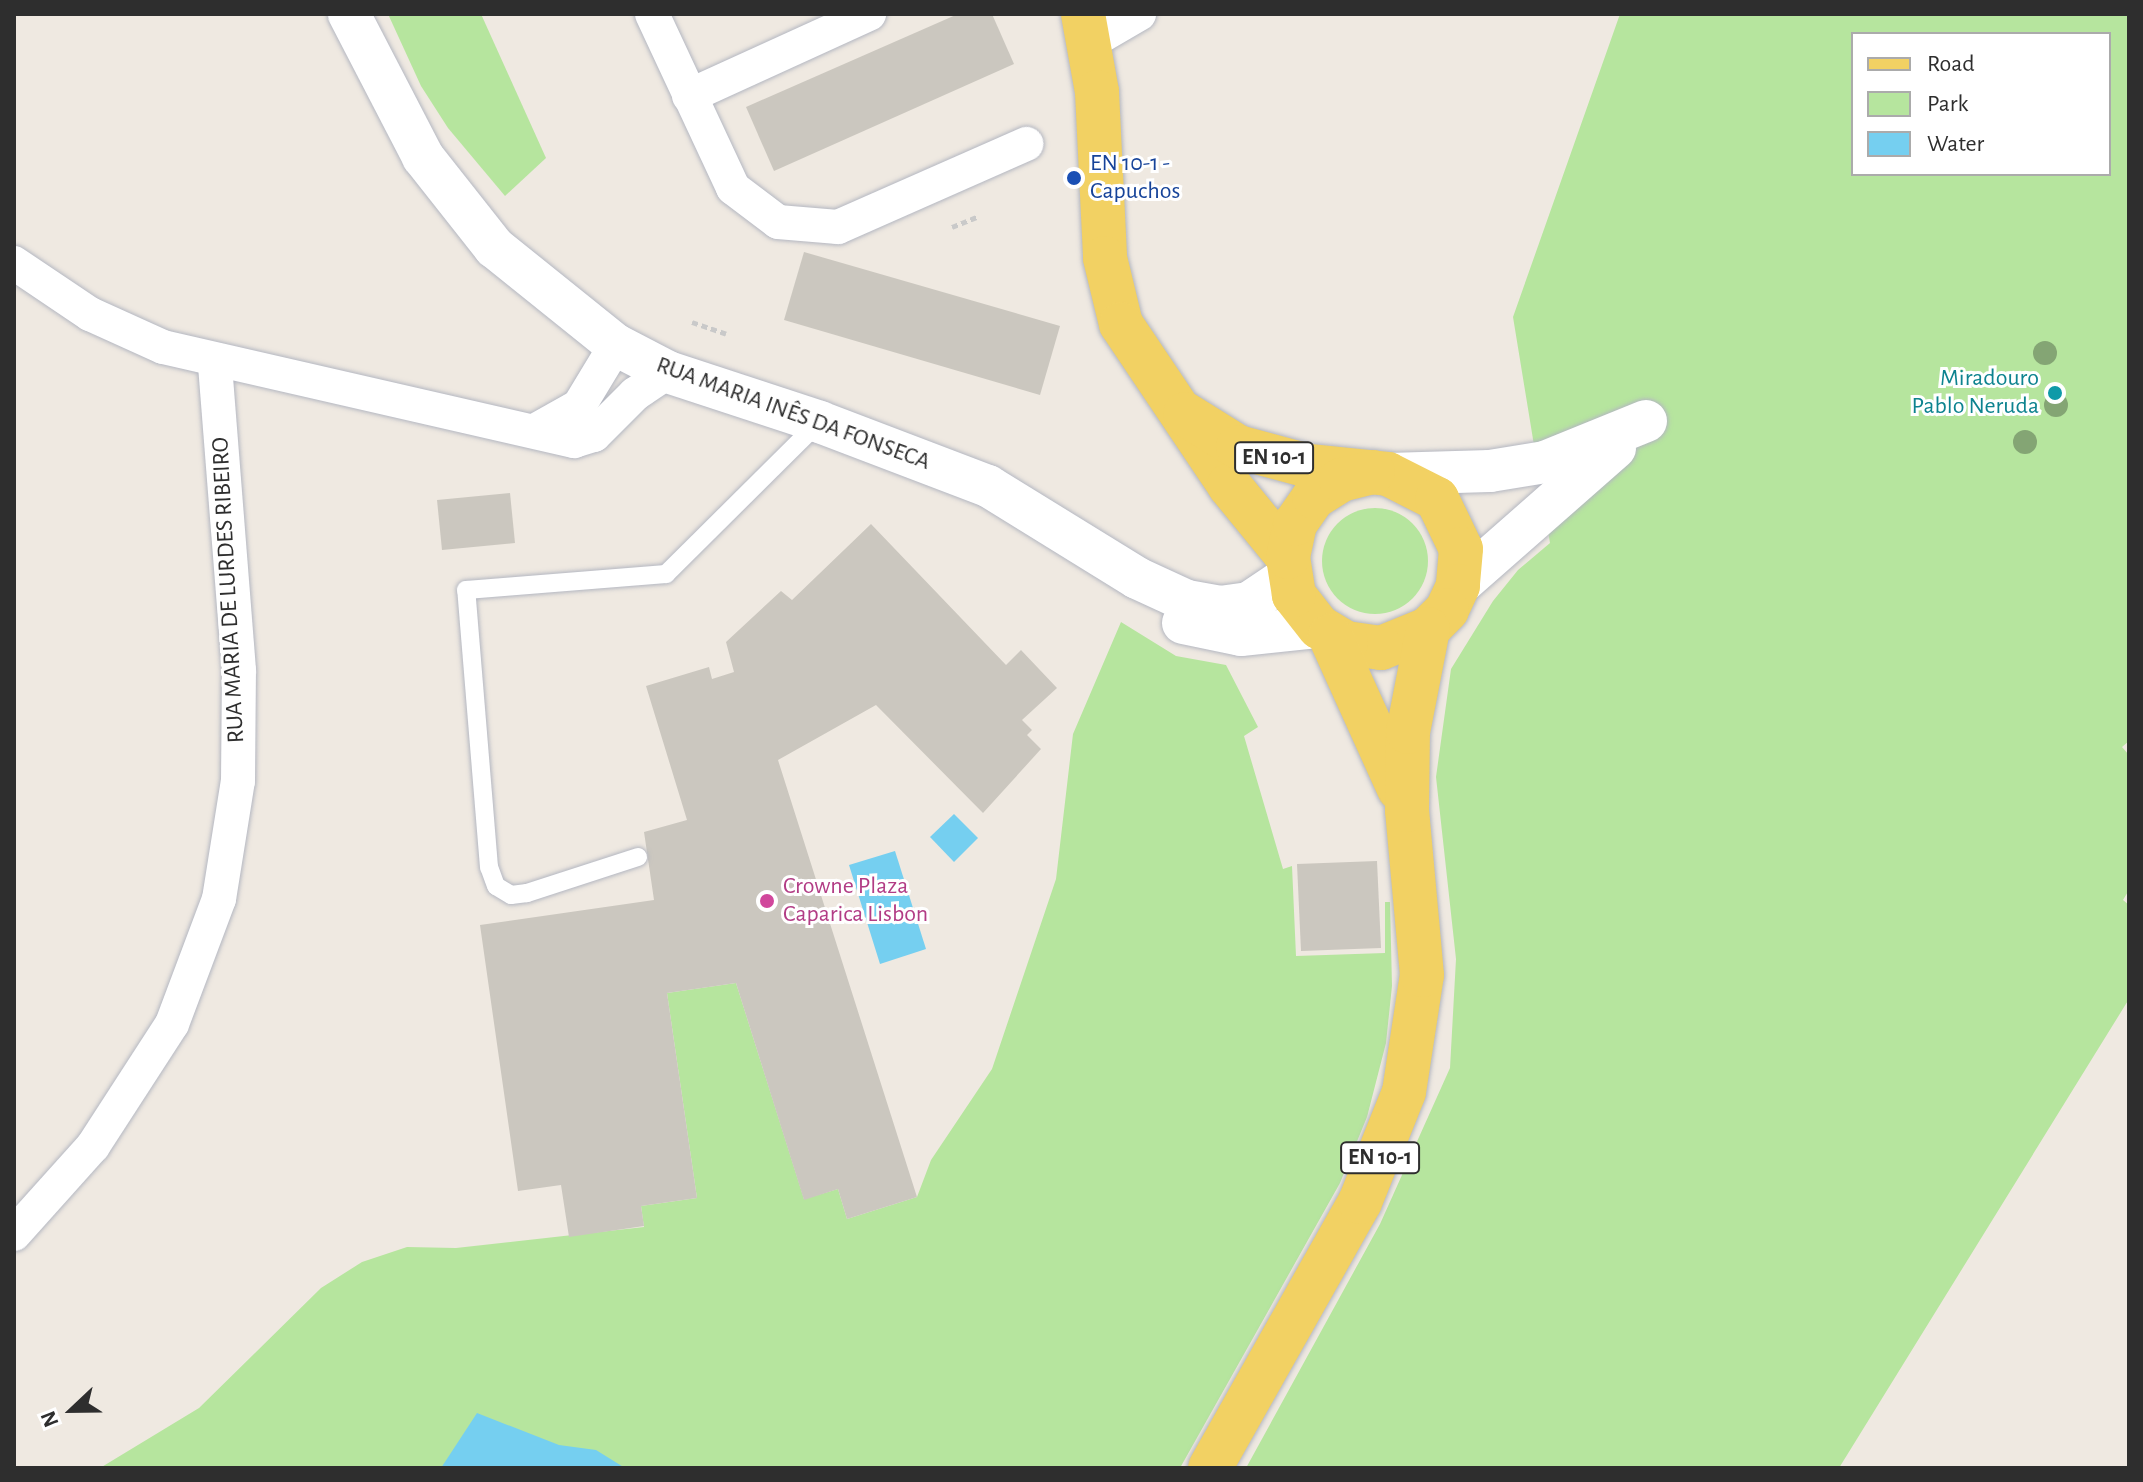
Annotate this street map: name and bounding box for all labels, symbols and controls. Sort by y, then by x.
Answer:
legend [1851,32,2111,176]
text: Road [1927,52,1975,76]
text: Park [1927,92,1968,116]
text: Water [1927,132,1984,156]
place label: EN 10-1 - Capuchos [1090,150,1180,206]
marker: EN 10-1 - Capuchos [1065,169,1083,187]
street label: RUA MARIA INÊS DA FONSECA [652,351,934,477]
place label: Miradouro Pablo Neruda [1912,365,2039,421]
marker: Miradouro Pablo Neruda [2046,384,2064,402]
street label: RUA MARIA DE LURDES RIBEIRO [207,436,251,744]
road number: EN 10-1 [1234,440,1314,476]
place label: Crowne Plaza Caparica Lisbon [783,873,928,929]
marker: Crowne Plaza Caparica Lisbon [758,892,776,910]
road number: EN 10-1 [1340,1140,1420,1176]
north arrow [32,1370,112,1450]
text: N [37,1408,63,1430]

